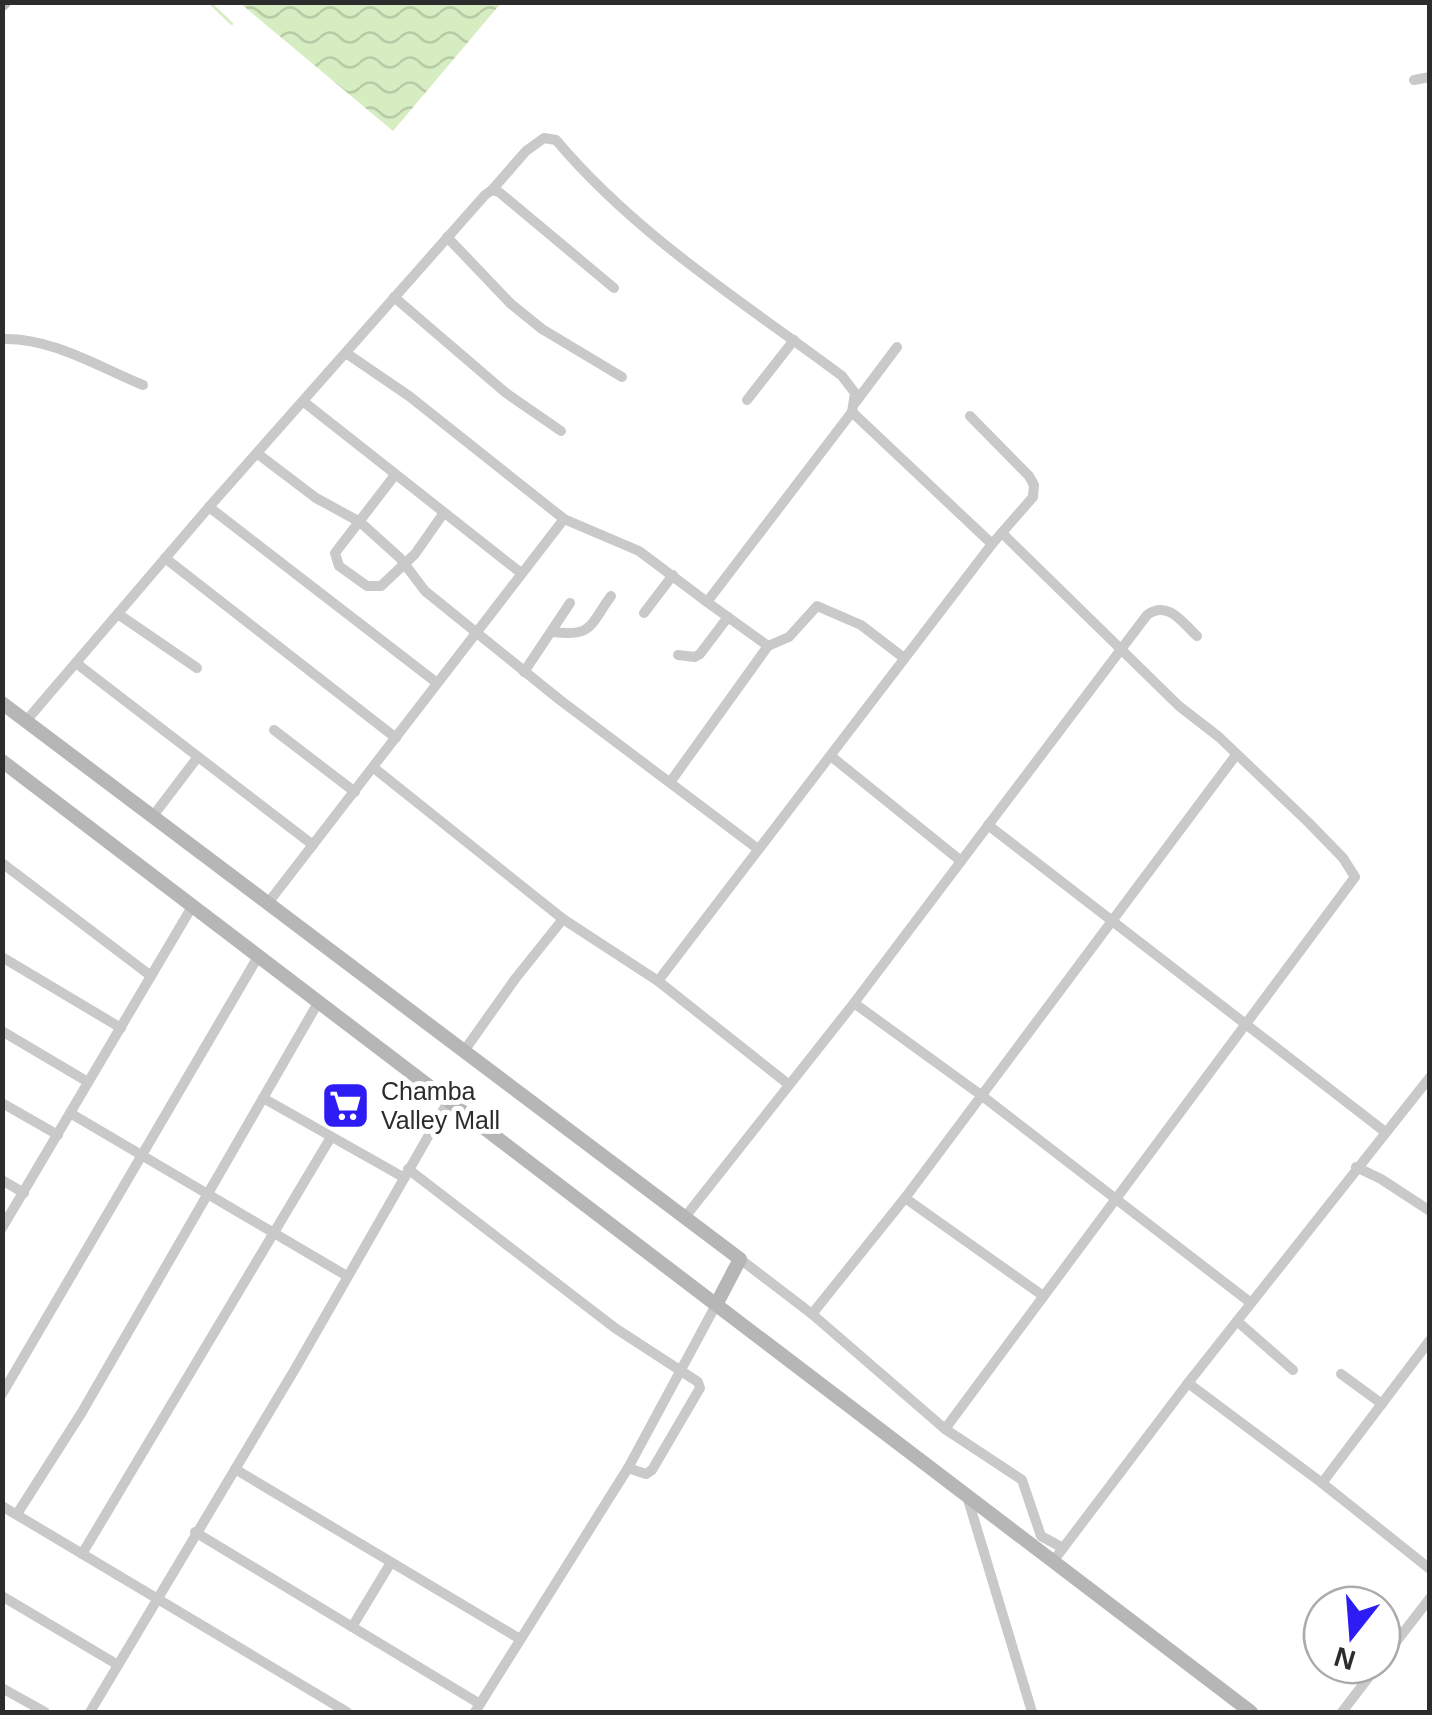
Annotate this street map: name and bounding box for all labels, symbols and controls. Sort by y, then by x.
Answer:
place label: Chamba Valley Mall [381,1077,500,1134]
supermarket icon: Chamba Valley Mall [320,1079,372,1131]
north arrow [1302,1585,1402,1685]
text: N [1331,1641,1359,1676]

